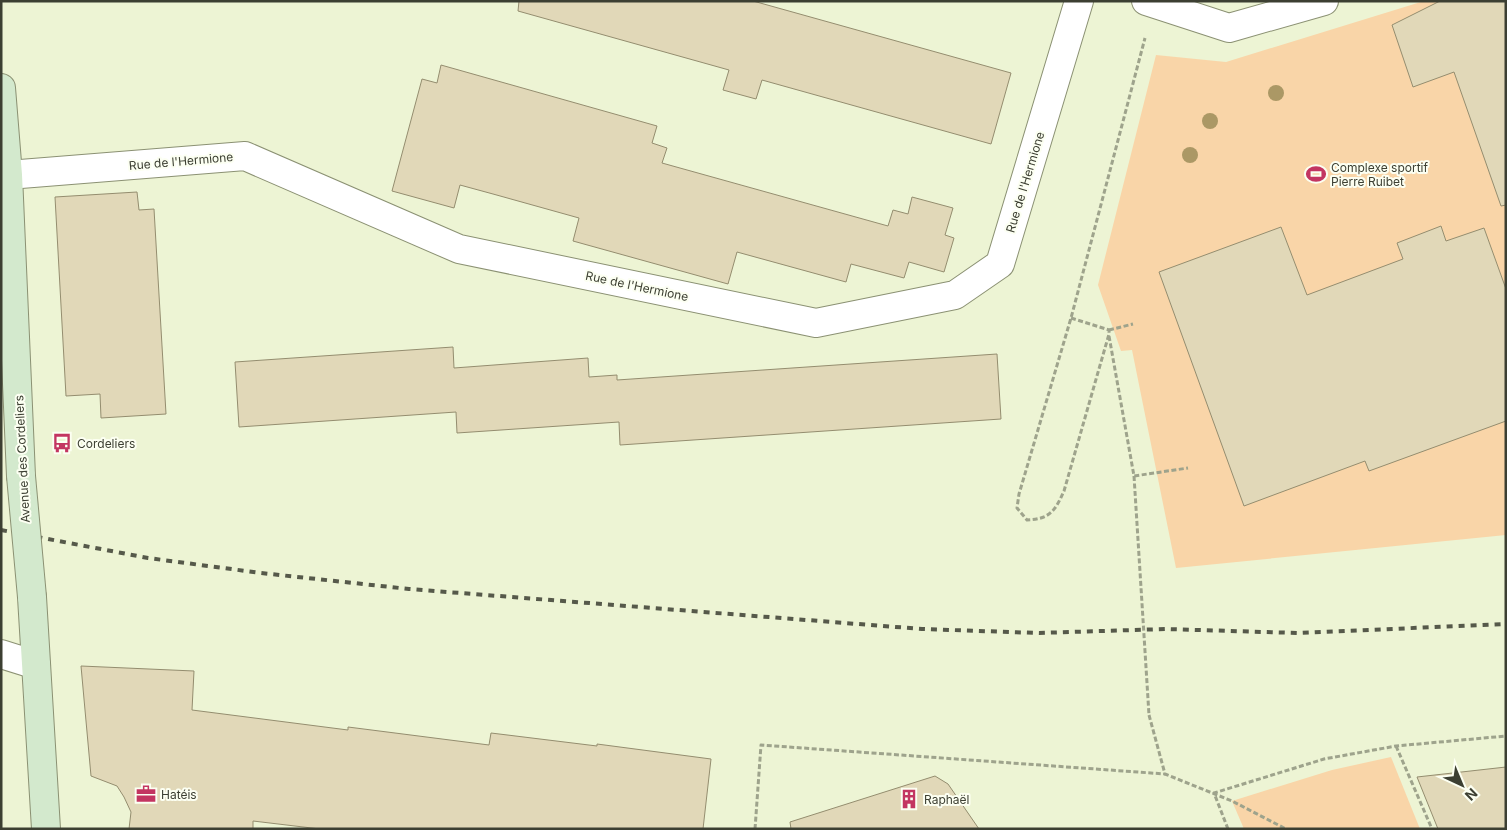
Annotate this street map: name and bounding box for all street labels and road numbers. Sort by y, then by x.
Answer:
street label: Rue de l'Hermione [1003,130,1047,234]
street label: Rue de l'Hermione [128,149,234,173]
street label: Rue de l'Hermione [584,268,690,304]
street label: Avenue des Cordeliers [11,395,33,523]

